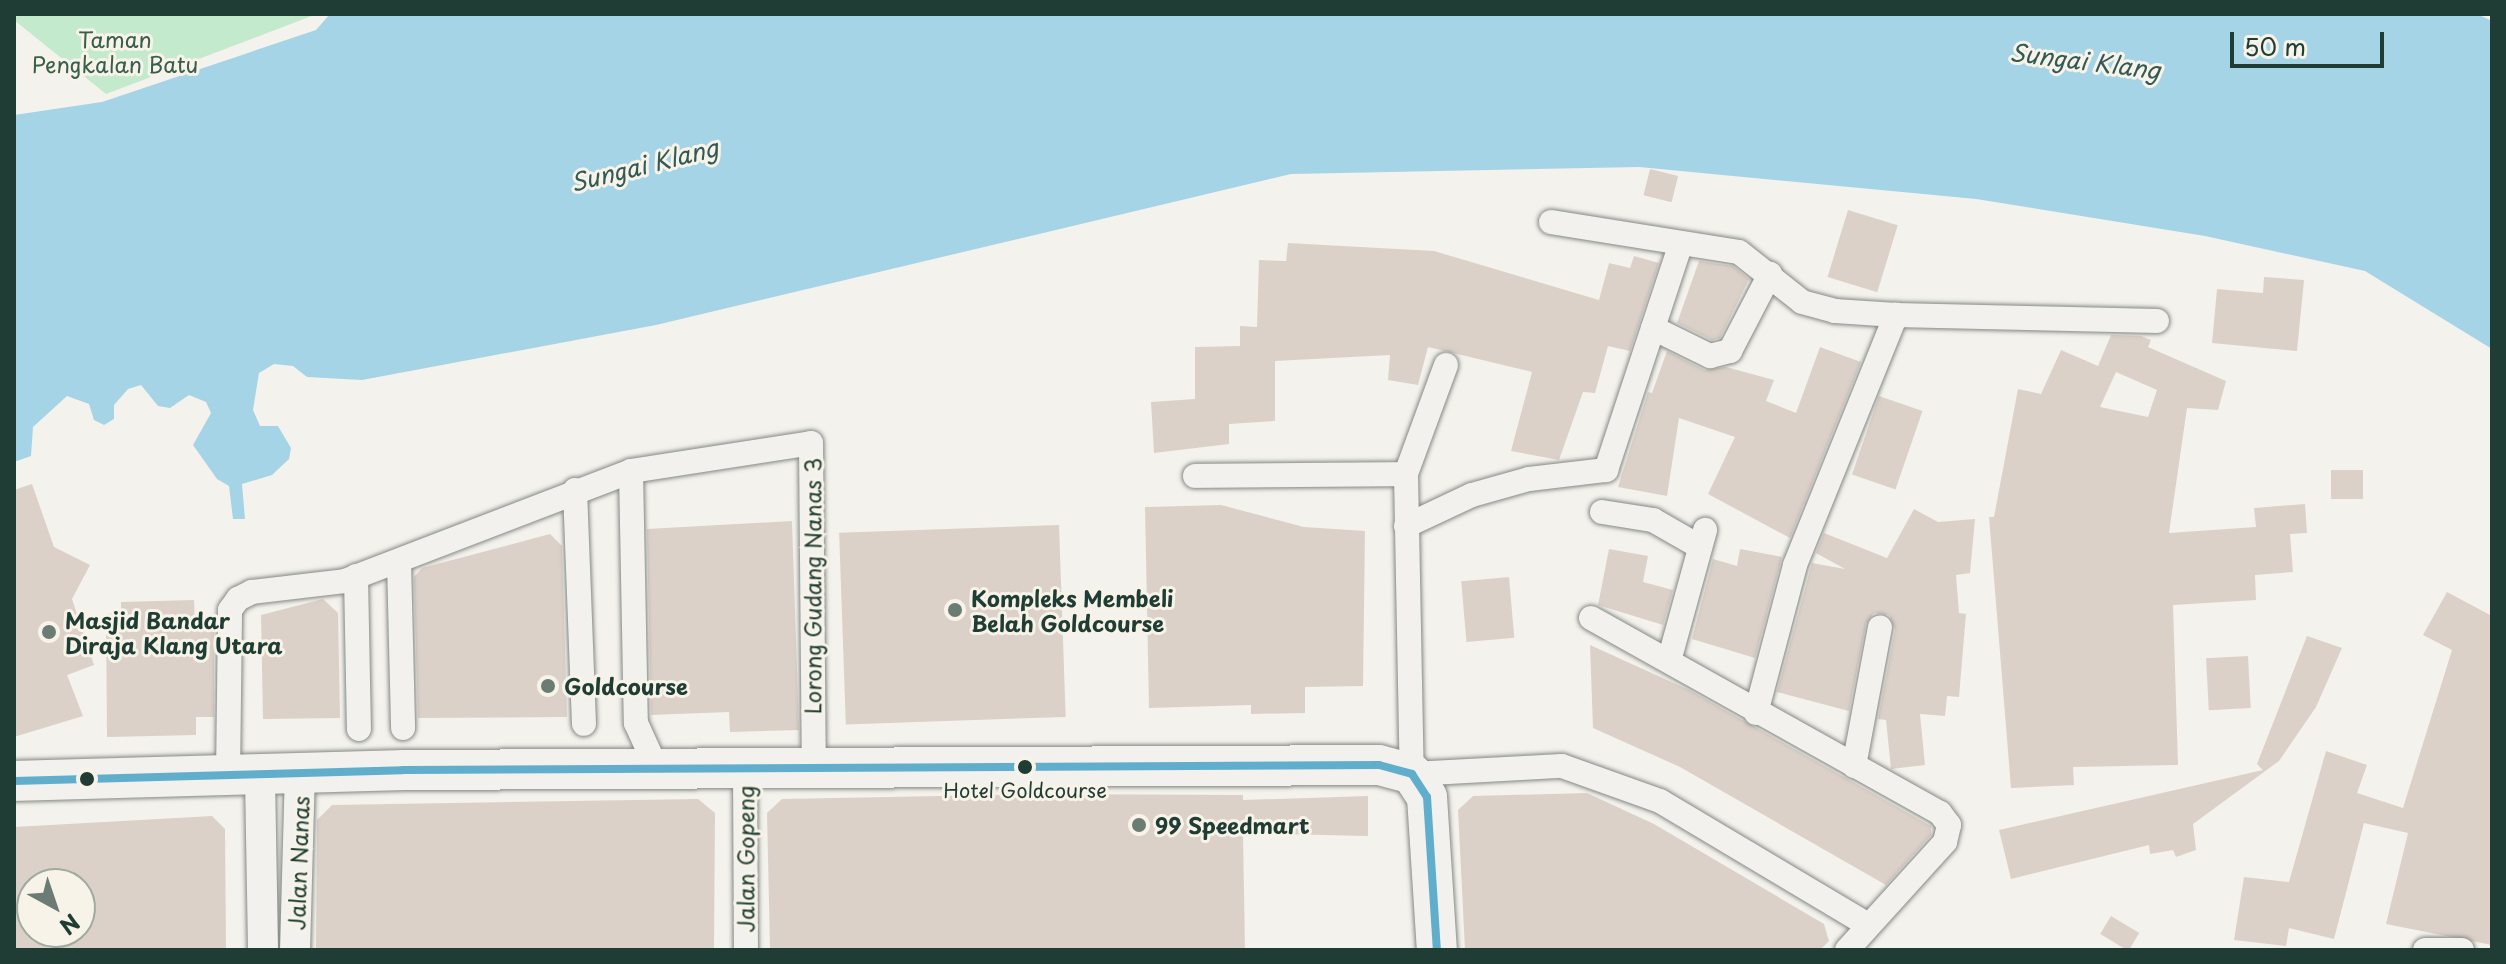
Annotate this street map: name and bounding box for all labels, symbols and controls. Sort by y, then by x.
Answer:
scale bar [2234,16,2388,66]
park label: Taman Pengkalan Batu [31,25,199,76]
text: 50 m [2244,28,2306,64]
water label: Sungai Klang [2007,37,2163,85]
water label: Sungai Klang [566,133,722,197]
street label: Lorong Gudang Nanas 3 [799,457,825,715]
place label: Kompleks Membeli Belah Goldcourse [971,584,1175,636]
marker: Kompleks Membeli Belah Goldcourse [946,601,964,619]
place label: Masjid Bandar Diraja Klang Utara [65,606,283,658]
marker: Masjid Bandar Diraja Klang Utara [40,623,58,641]
place label: Goldcourse [564,673,688,699]
marker: Goldcourse [539,677,557,695]
marker: Hotel Goldcourse [1017,759,1033,775]
unlabelled marker [79,771,95,787]
place label: Hotel Goldcourse [943,778,1107,802]
street label: Jalan Gopeng [732,785,758,933]
street label: Jalan Nanas [282,795,314,931]
place label: 99 Speedmart [1155,812,1311,838]
marker: 99 Speedmart [1130,816,1148,834]
north arrow [16,868,96,948]
text: N [53,907,88,943]

